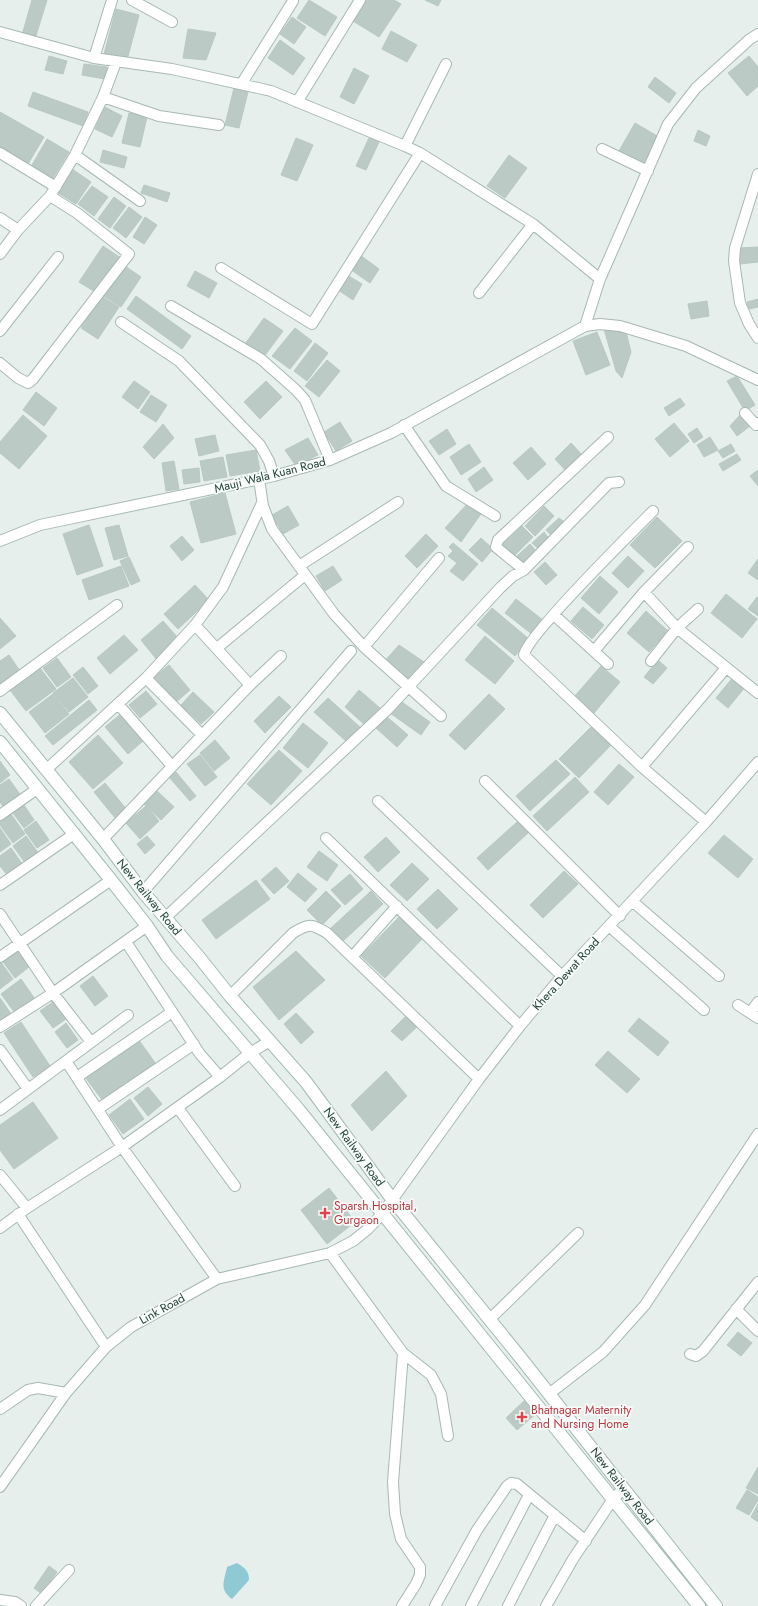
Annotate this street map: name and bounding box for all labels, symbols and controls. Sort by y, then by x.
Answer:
street label: Mauji Wala Kuan Road [212,452,328,498]
street label: New Railway Road [112,855,186,939]
street label: Khera Dewat Road [528,933,604,1015]
street label: New Railway Road [319,1104,389,1190]
place label: Sparsh Hospital, Gurgaon [334,1197,417,1229]
marker: Sparsh Hospital, Gurgaon [319,1207,331,1219]
street label: Link Road [136,1289,188,1329]
place label: Bhatnagar Maternity and Nursing Home [531,1401,632,1433]
marker: Bhatnagar Maternity and Nursing Home [516,1411,528,1423]
street label: New Railway Road [586,1443,658,1529]

